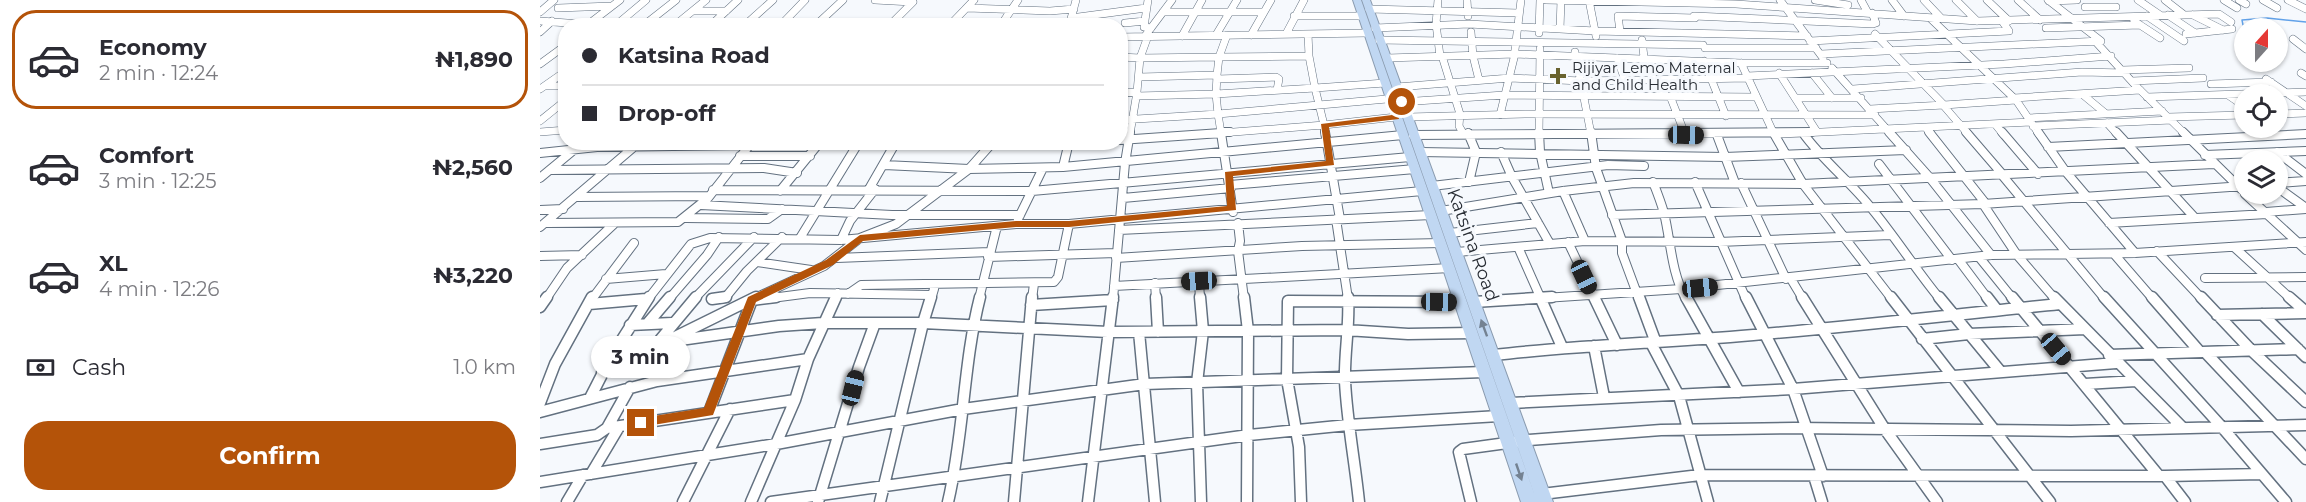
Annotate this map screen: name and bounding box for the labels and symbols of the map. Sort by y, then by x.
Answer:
north arrow [2234,18,2288,72]
place label: Rijiyar Lemo Maternal and Child Health [1572,58,1736,94]
marker: Rijiyar Lemo Maternal and Child Health [1549,67,1567,85]
route start [1388,88,1415,115]
car [1668,126,1704,144]
street label: Katsina Road [1442,185,1504,305]
car [1568,257,1600,297]
car [1181,271,1217,291]
car [1681,277,1719,299]
car [1421,293,1457,311]
one-way arrow [1479,319,1488,337]
car [2038,329,2074,369]
callout: 3 min [591,336,690,378]
car [840,368,866,408]
route end [627,409,654,436]
one-way arrow [1514,463,1524,481]

